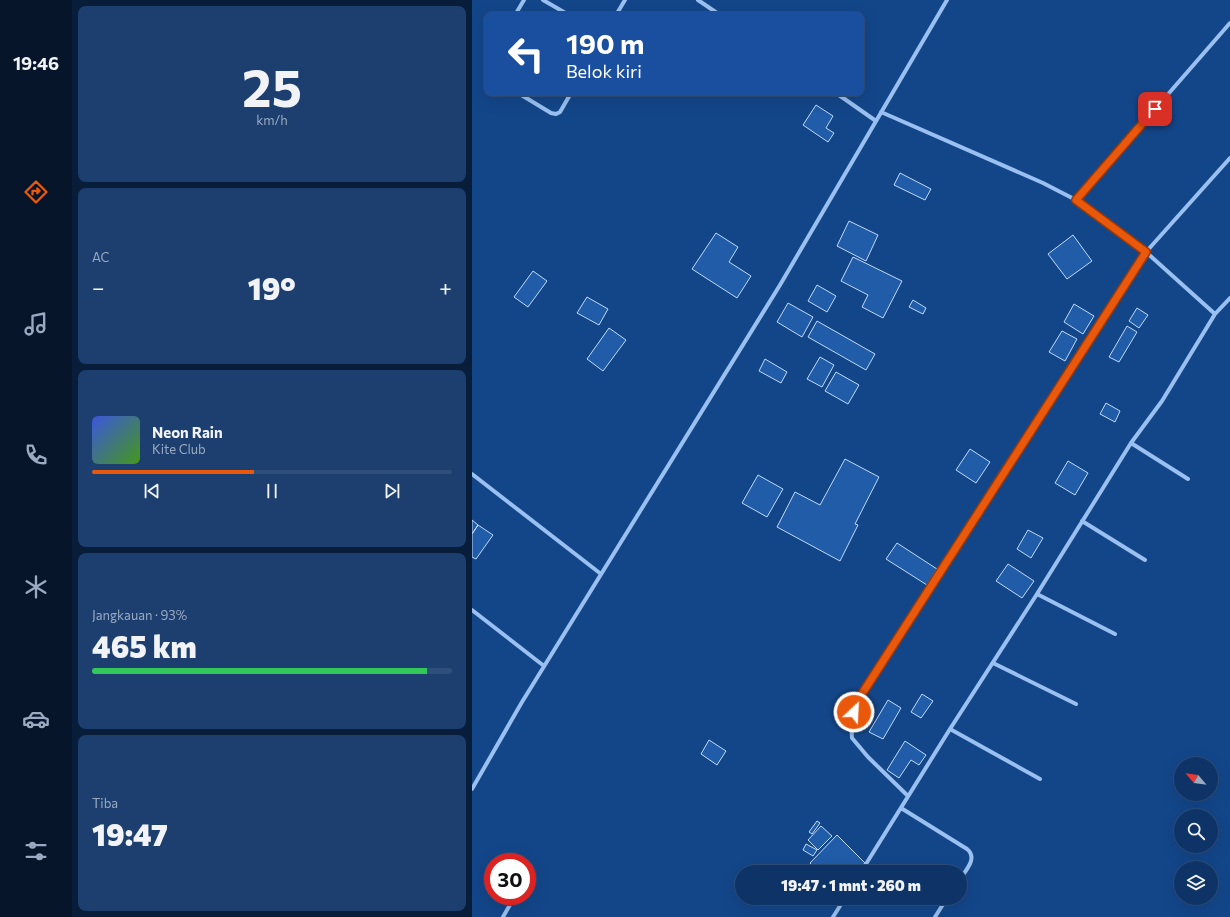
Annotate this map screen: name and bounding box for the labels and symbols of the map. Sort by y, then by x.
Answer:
pin [1138,92,1172,126]
position arrow [833,691,875,733]
north arrow [1174,757,1218,801]
speed limit sign: 30 [484,853,536,905]

